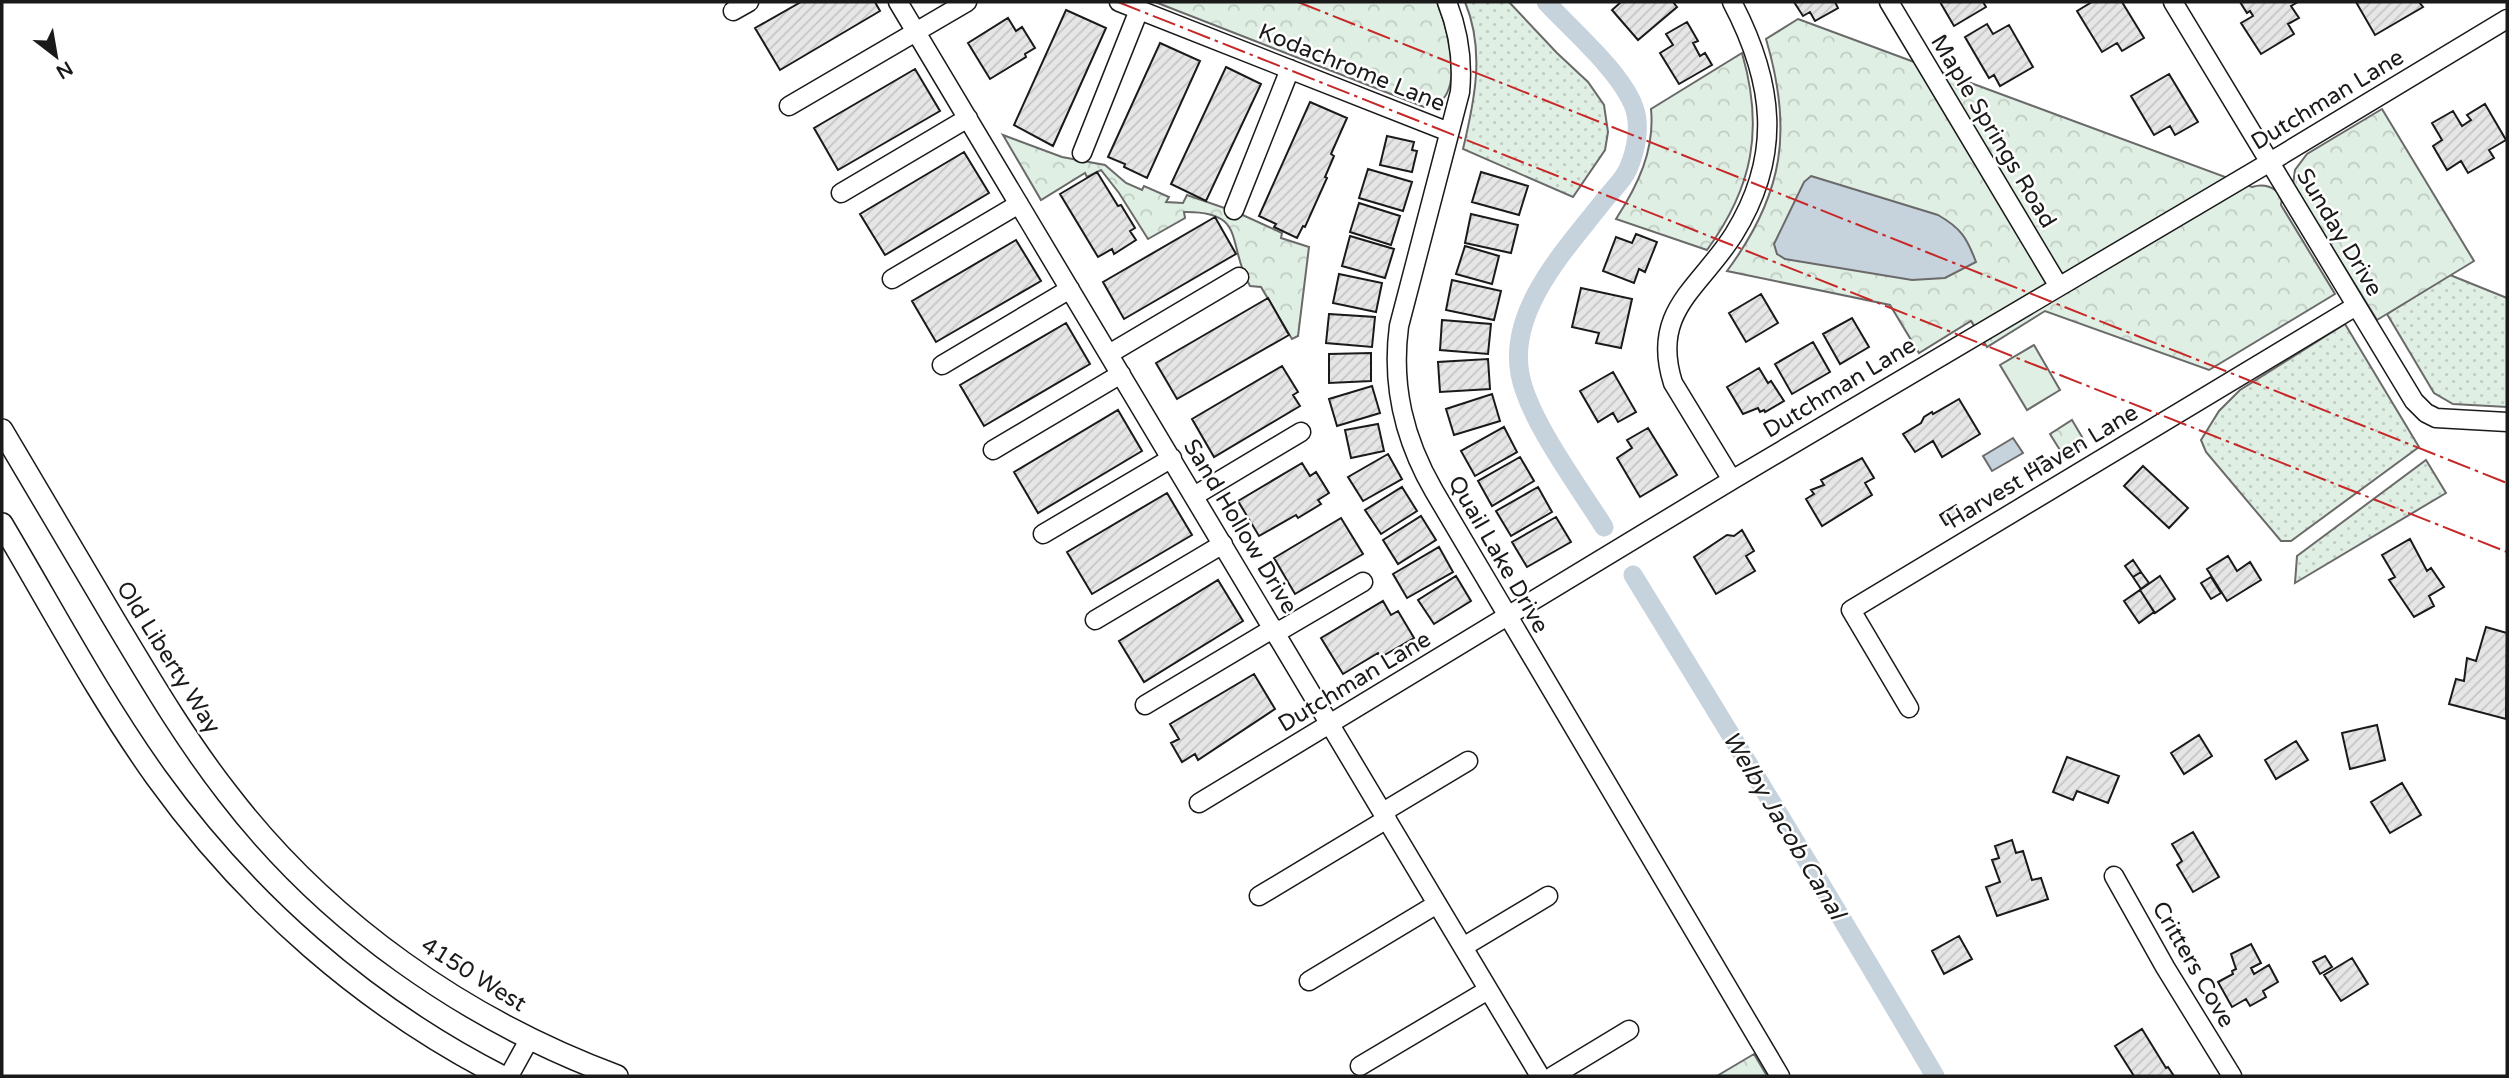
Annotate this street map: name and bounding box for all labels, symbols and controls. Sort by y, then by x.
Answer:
street label: Kodachrome Lane [1254,18,1449,118]
north arrow [21,21,91,91]
street label: Maple Springs Road [1924,30,2062,233]
street label: Dutchman Lane [2246,43,2409,156]
text: N [52,56,76,83]
street label: Sunday Drive [2290,164,2388,302]
street label: Dutchman Lane [1758,331,1921,444]
street label: Harvest Haven Lane [1942,399,2143,535]
street label: Sand Hollow Drive [1177,434,1303,619]
street label: Quail Lake Drive [1442,471,1555,638]
street label: Old Liberty Way [110,576,226,739]
street label: Dutchman Lane [1273,625,1436,738]
water label: Welby Jacob Canal [1716,726,1853,927]
street label: Critters Cove [2146,896,2241,1033]
street label: 4150 West [416,932,531,1018]

